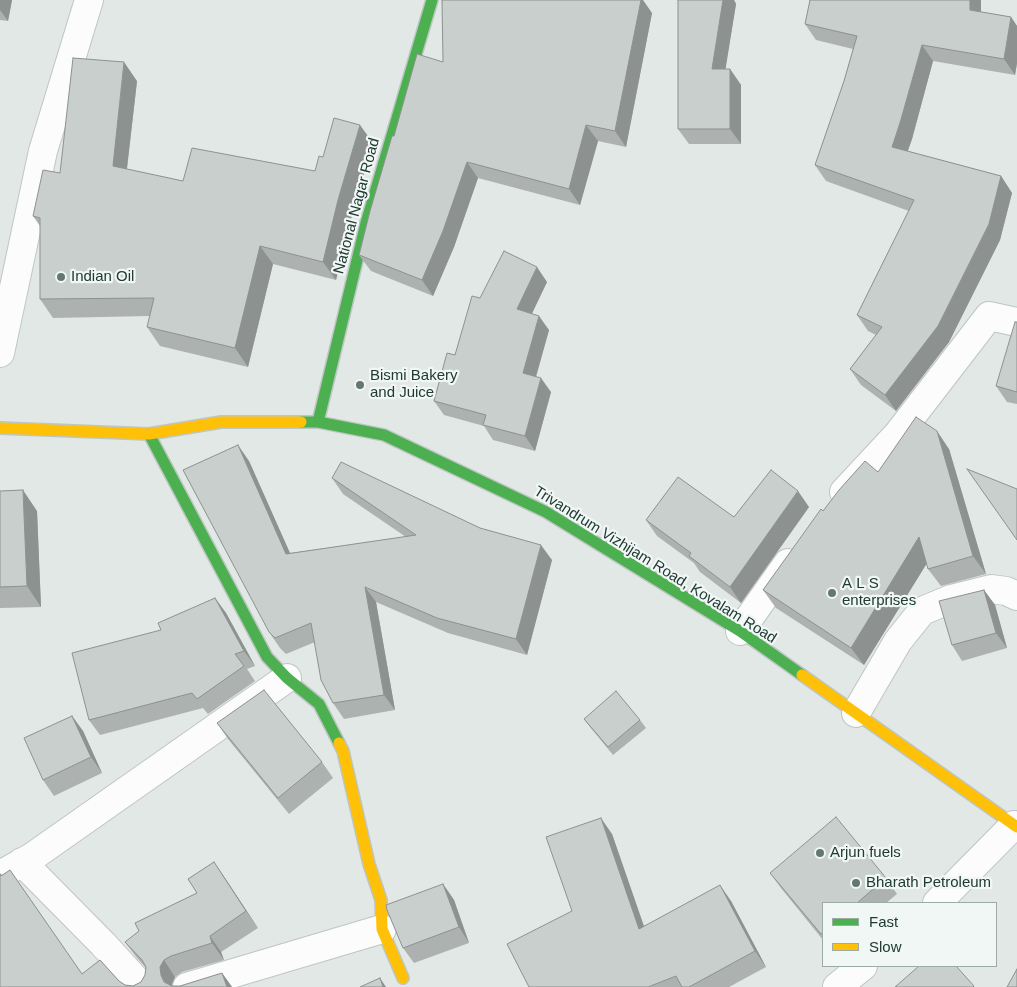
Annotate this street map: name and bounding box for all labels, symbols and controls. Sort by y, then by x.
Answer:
street label: National Nagar Road [330,136,384,276]
place label: Indian Oil [71,268,134,286]
marker: Indian Oil [55,271,67,283]
place label: Bismi Bakery and Juice [370,367,458,402]
marker: Bismi Bakery and Juice [354,379,366,391]
street label: Trivandrum Vizhijam Road, Kovalam Road [530,482,780,648]
place label: A L S enterprises [842,575,916,610]
marker: A L S enterprises [826,587,838,599]
place label: Arjun fuels [830,844,901,862]
marker: Arjun fuels [814,847,826,859]
place label: Bharath Petroleum [866,874,991,892]
marker: Bharath Petroleum [850,877,862,889]
legend [822,902,997,967]
text: Fast [869,913,898,930]
text: Slow [869,938,902,955]

